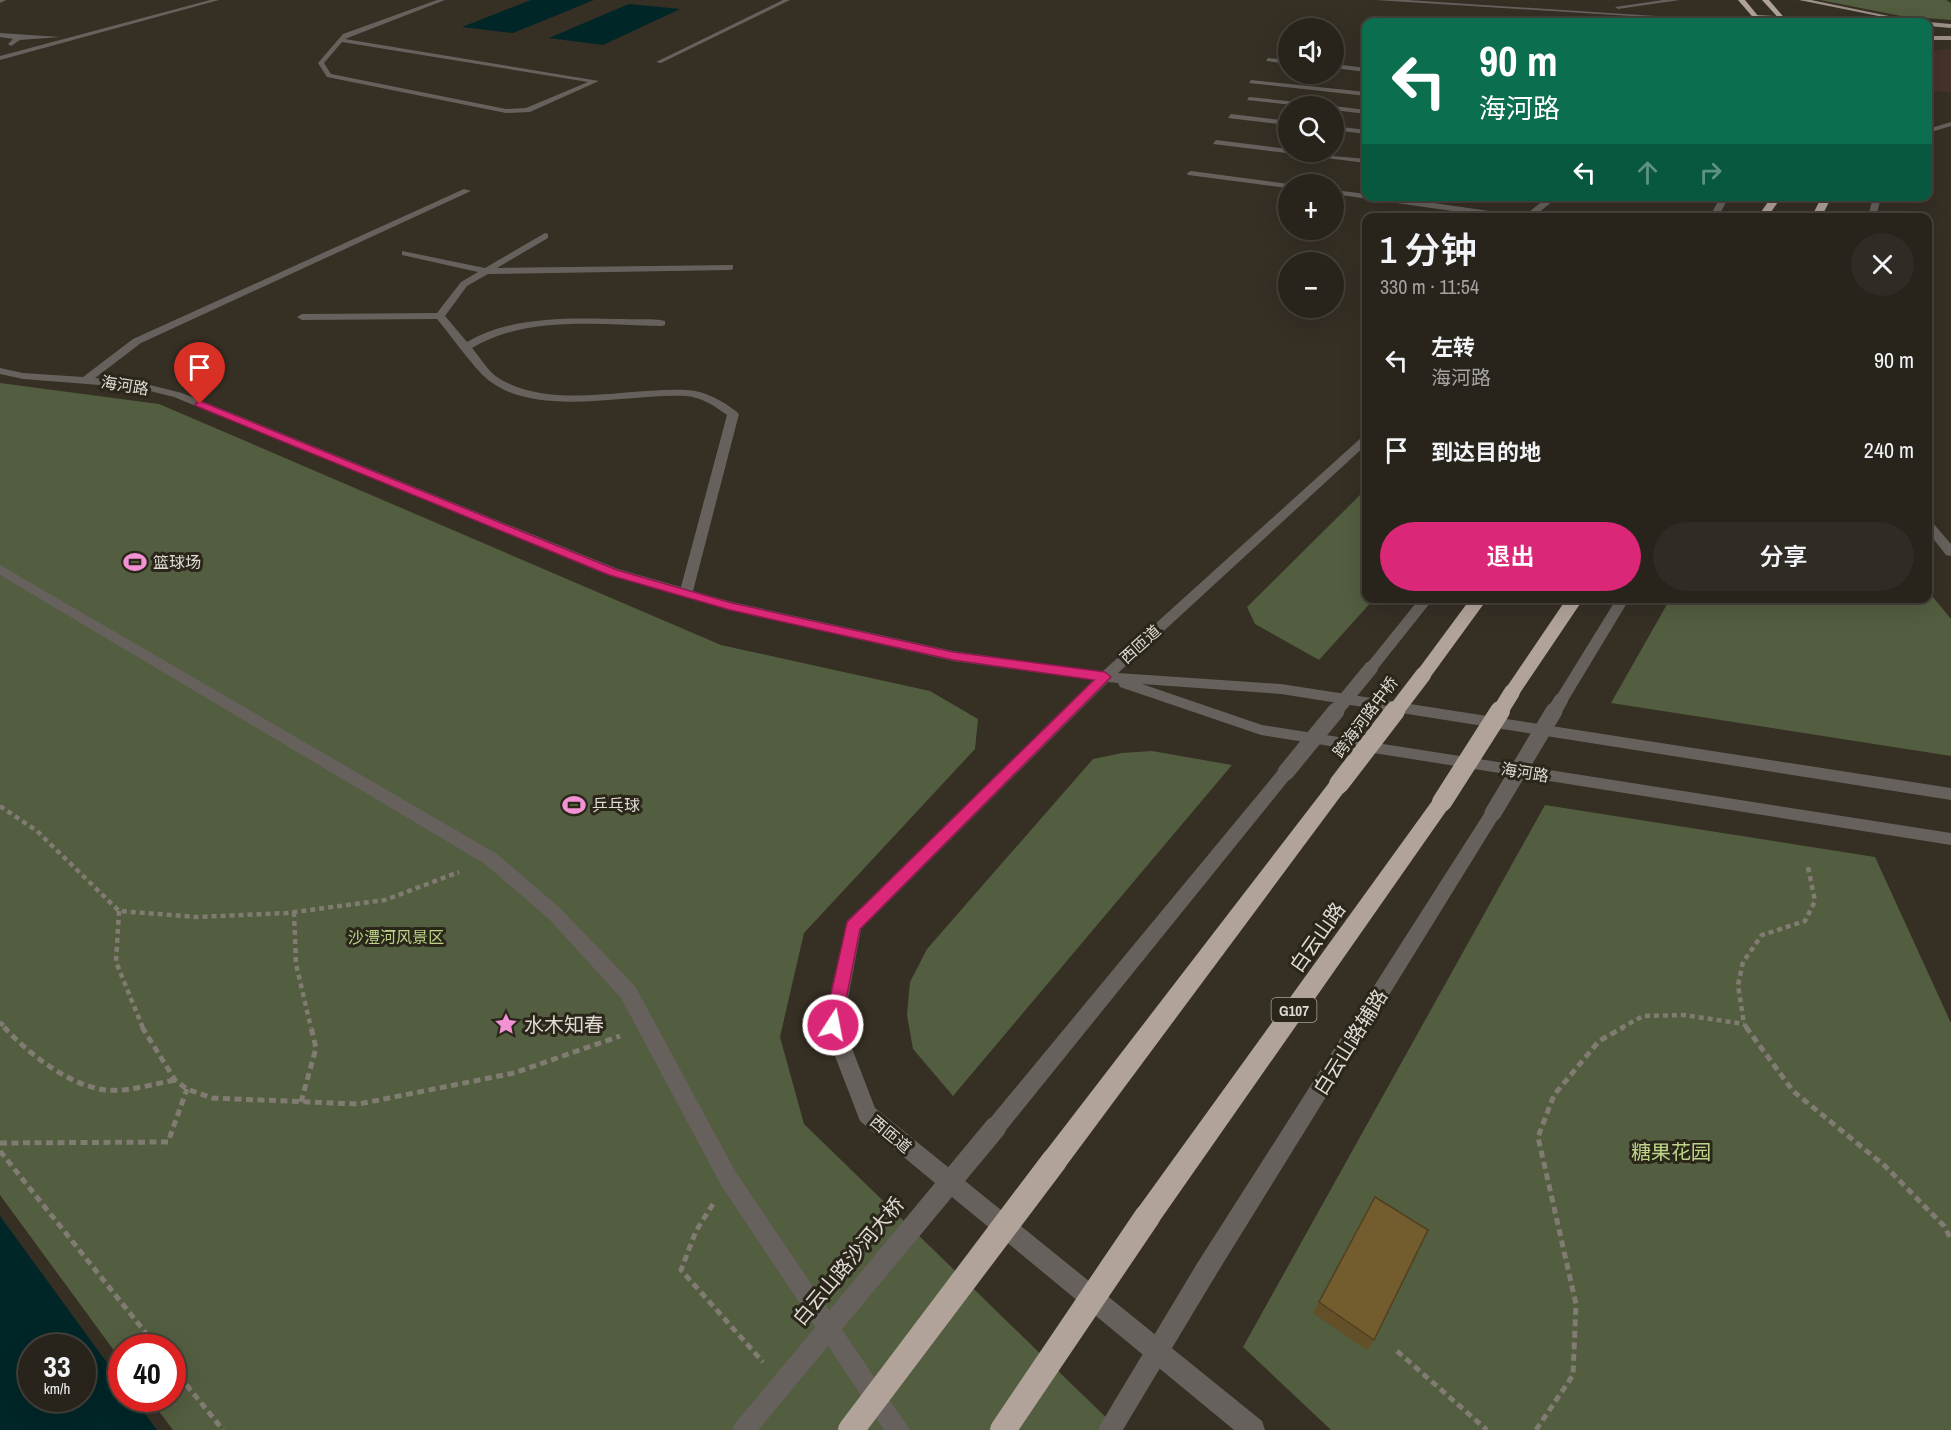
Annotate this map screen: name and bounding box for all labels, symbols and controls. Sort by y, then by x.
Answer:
map controls [1278,18,1344,318]
button: sound [1278,18,1344,84]
text: 90 m [1479,33,1558,89]
icon: left [1380,42,1458,120]
text: 海河路 [1479,90,1560,126]
button: search [1278,96,1344,162]
icon: left [1568,156,1601,189]
icon: ahead [1631,156,1664,189]
icon: right [1694,156,1727,189]
button: + [1278,174,1344,240]
text: 1 分钟 [1380,226,1477,274]
button: close [1851,233,1914,296]
button: − [1278,252,1344,318]
text: 330 m · 11:54 [1380,273,1479,300]
text: 左转 [1431,332,1475,362]
pin [174,342,225,404]
icon: left [1380,344,1413,377]
text: 90 m [1874,345,1914,375]
icon: arrive [183,351,216,384]
text: 海河路 [1431,364,1491,391]
street label: 海河路 [100,370,150,400]
icon: arrive [1380,434,1413,467]
text: 240 m [1864,435,1914,465]
text: 到达目的地 [1431,437,1541,467]
button: 退出 [1380,522,1641,591]
button: 分享 [1653,522,1914,591]
sports icon: 篮球场 [122,549,148,575]
place label: 篮球场 [153,551,201,573]
street label: 西匝道 [1115,620,1165,668]
street label: 跨海河路中桥 [1327,672,1403,762]
street label: 海河路 [1500,757,1550,787]
sports icon: 乒乓球 [561,792,587,818]
place label: 乒乓球 [592,794,640,816]
street label: 白云山路 [1283,896,1351,978]
park label: 沙澧河风景区 [348,926,444,948]
street label: 白云山路辅路 [1307,984,1393,1100]
position arrow [801,993,865,1057]
road number: G107 [1272,998,1316,1022]
place icon: 水木知春 [493,1011,519,1037]
place label: 水木知春 [524,1011,604,1038]
street label: 西匝道 [866,1110,916,1158]
park label: 糖果花园 [1631,1138,1711,1165]
street label: 白云山路沙河大桥 [786,1191,910,1331]
speed limit sign: 40 [108,1334,186,1412]
text: 33 [43,1346,71,1386]
text: km/h [44,1378,70,1399]

